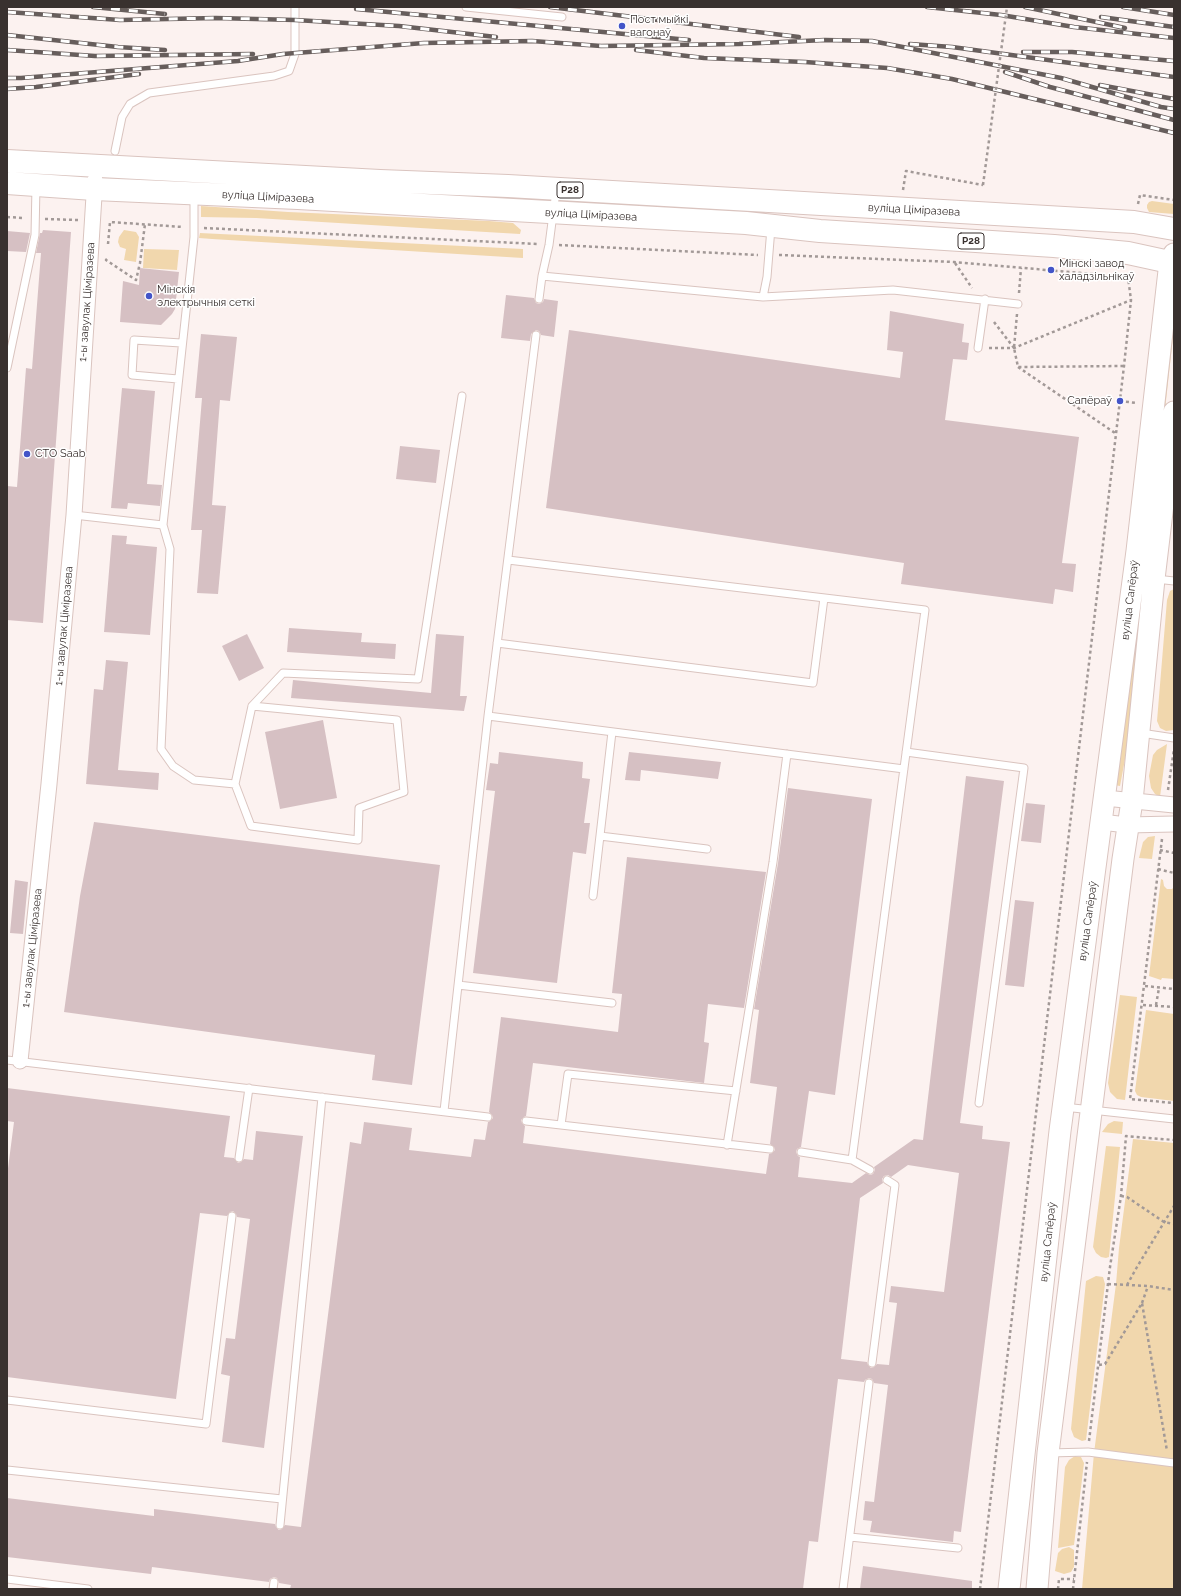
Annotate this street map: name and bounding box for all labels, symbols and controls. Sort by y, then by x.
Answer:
place label: Пост мыйкі вагонаў [630,13,688,39]
marker: Пост мыйкі вагонаў [617,21,627,31]
road number: Р28 [557,182,583,198]
street label: вуліца Ціміразева [222,188,314,206]
street label: вуліца Ціміразева [868,201,960,219]
street label: вуліца Ціміразева [545,206,637,224]
road number: Р28 [958,233,984,249]
street label: 1-ы завулак Ціміразева [76,242,98,362]
place label: Мінскі завод халадзільнікаў [1059,257,1134,283]
marker: Мінскі завод халадзільнікаў [1046,265,1056,275]
place label: Мінскія электрычныя сеткі [157,283,255,309]
marker: Мінскія электрычныя сеткі [144,291,154,301]
place label: Сапёраў [1067,394,1112,408]
marker: Сапёраў [1115,396,1125,406]
place label: СТО Saab [35,447,85,461]
marker: СТО Saab [22,449,32,459]
street label: вуліца Сапёраў [1119,559,1141,641]
street label: 1-ы завулак Ціміразева [52,566,76,686]
street label: вуліца Сапёраў [1076,880,1100,962]
street label: 1-ы завулак Ціміразева [19,888,45,1008]
street label: вуліца Сапёраў [1037,1201,1059,1283]

